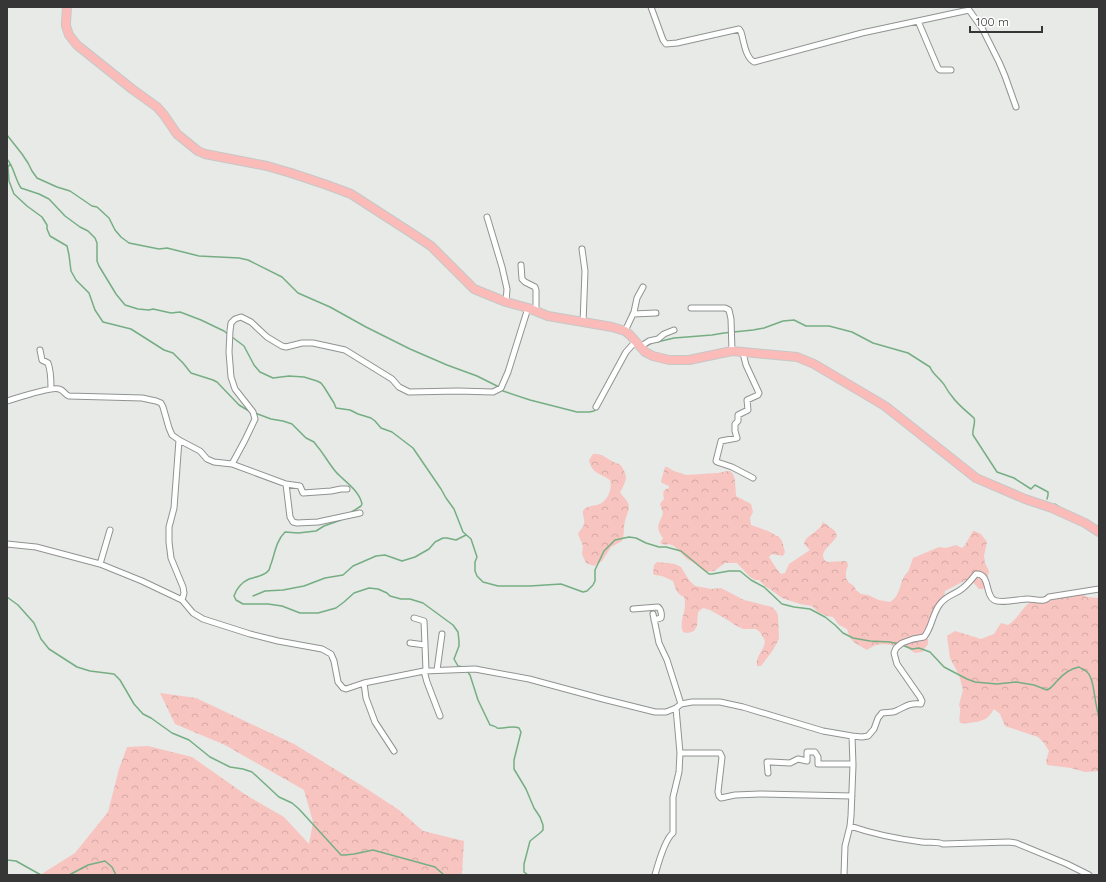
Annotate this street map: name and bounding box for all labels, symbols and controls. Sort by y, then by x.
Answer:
scale bar [970,8,1042,34]
text: 100 m [976,14,1009,29]

